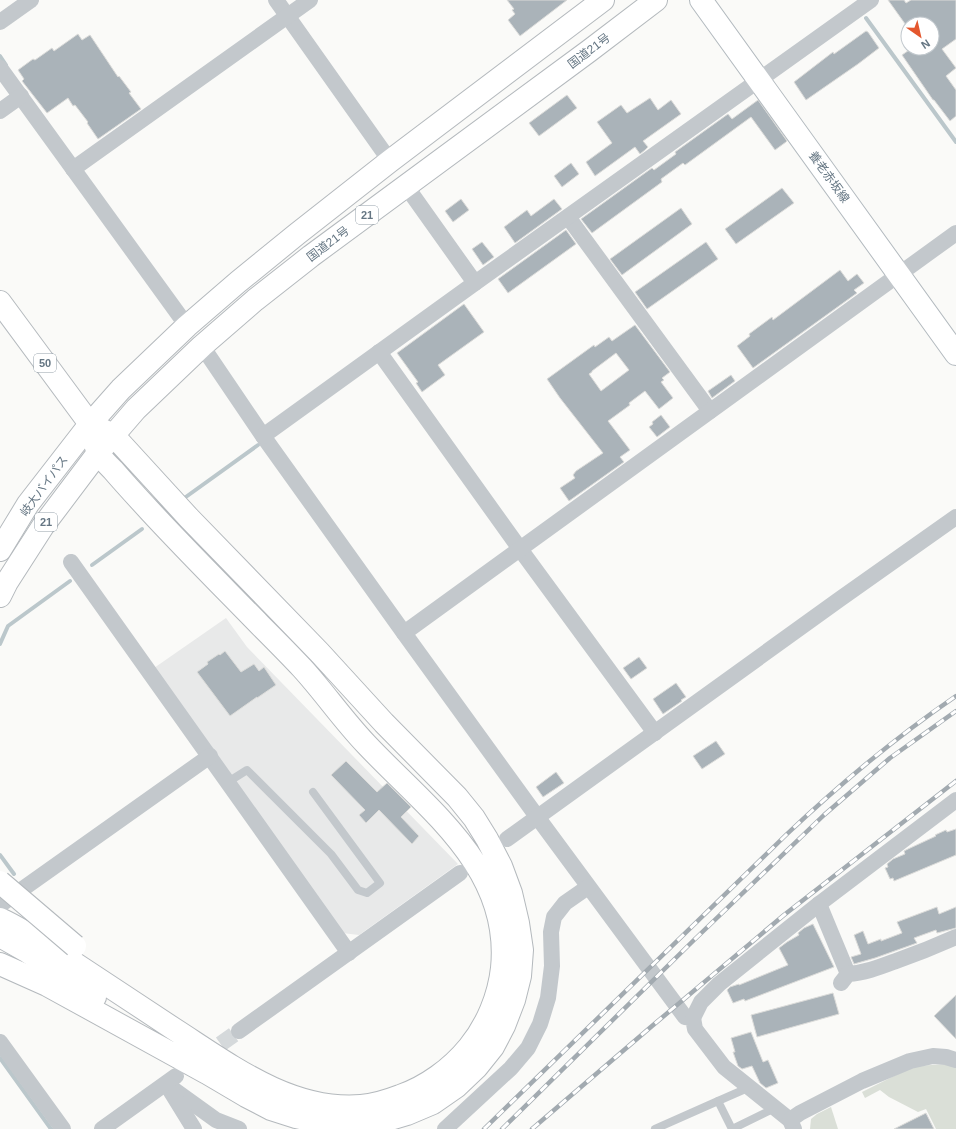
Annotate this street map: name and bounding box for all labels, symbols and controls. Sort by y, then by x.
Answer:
north arrow [900,16,940,56]
street label: 国道21号 [565,31,613,71]
text: N [919,37,932,52]
street label: 養老赤坂線 [806,149,852,205]
road number: 21 [356,206,378,224]
street label: 国道21号 [304,224,352,264]
road number: 50 [34,354,56,372]
street label: 岐大バイパス [17,453,71,519]
road number: 21 [35,513,57,531]

